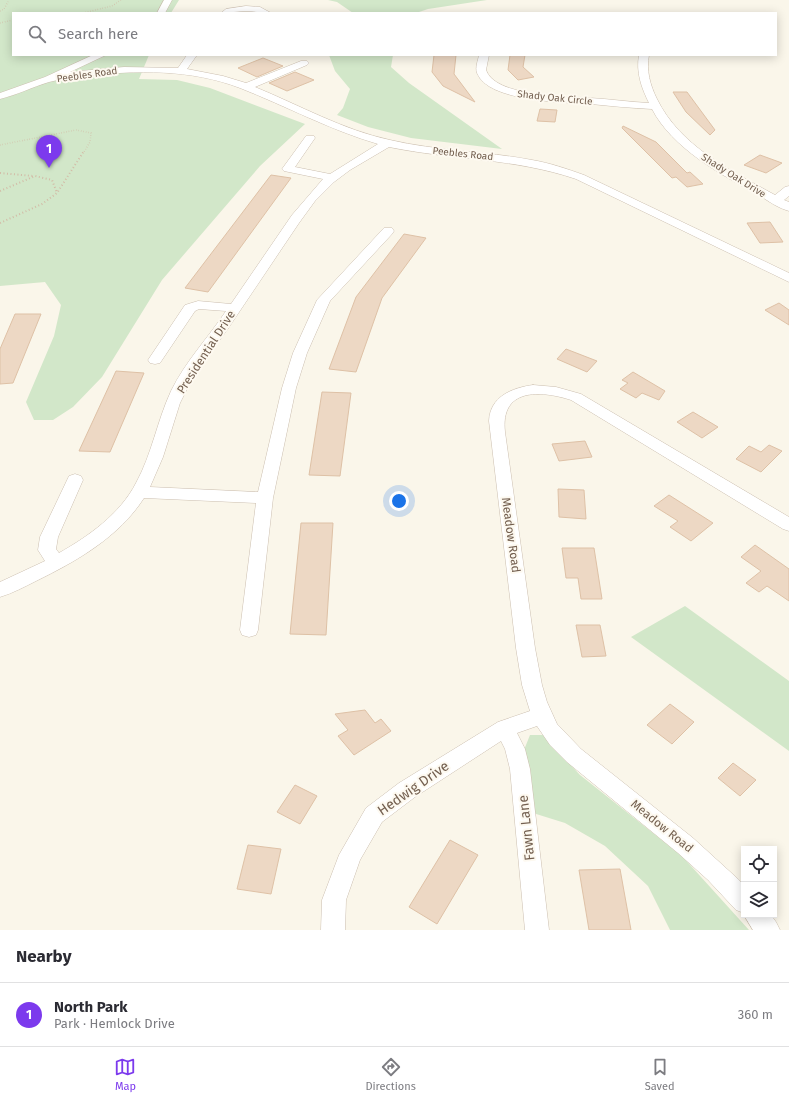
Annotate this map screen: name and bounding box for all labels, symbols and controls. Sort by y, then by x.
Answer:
search box [12,12,777,56]
icon: search [26,23,48,45]
text: Search here [58,25,138,43]
street label: Peebles Road [56,65,118,85]
street label: Shady Oak Circle [517,88,593,108]
pin: 1 [36,135,62,168]
street label: Peebles Road [432,145,494,163]
street label: Shady Oak Drive [699,151,768,200]
street label: Presidential Drive [174,308,238,396]
your location [389,491,409,511]
street label: Meadow Road [499,496,523,574]
street label: Hedwig Drive [374,758,452,819]
street label: Fawn Lane [515,794,538,862]
street label: Meadow Road [628,797,696,855]
map controls [741,846,777,918]
button: locate [741,846,777,882]
button: layers [741,882,777,918]
text: Nearby [16,946,71,967]
text: North Park [54,998,127,1016]
text: 1 [26,1007,32,1022]
text: 360 m [738,1007,773,1022]
text: Park · Hemlock Drive [54,1016,175,1031]
tab: Map [114,1056,136,1093]
tab: Directions [365,1056,416,1093]
tab: Saved [645,1056,675,1093]

